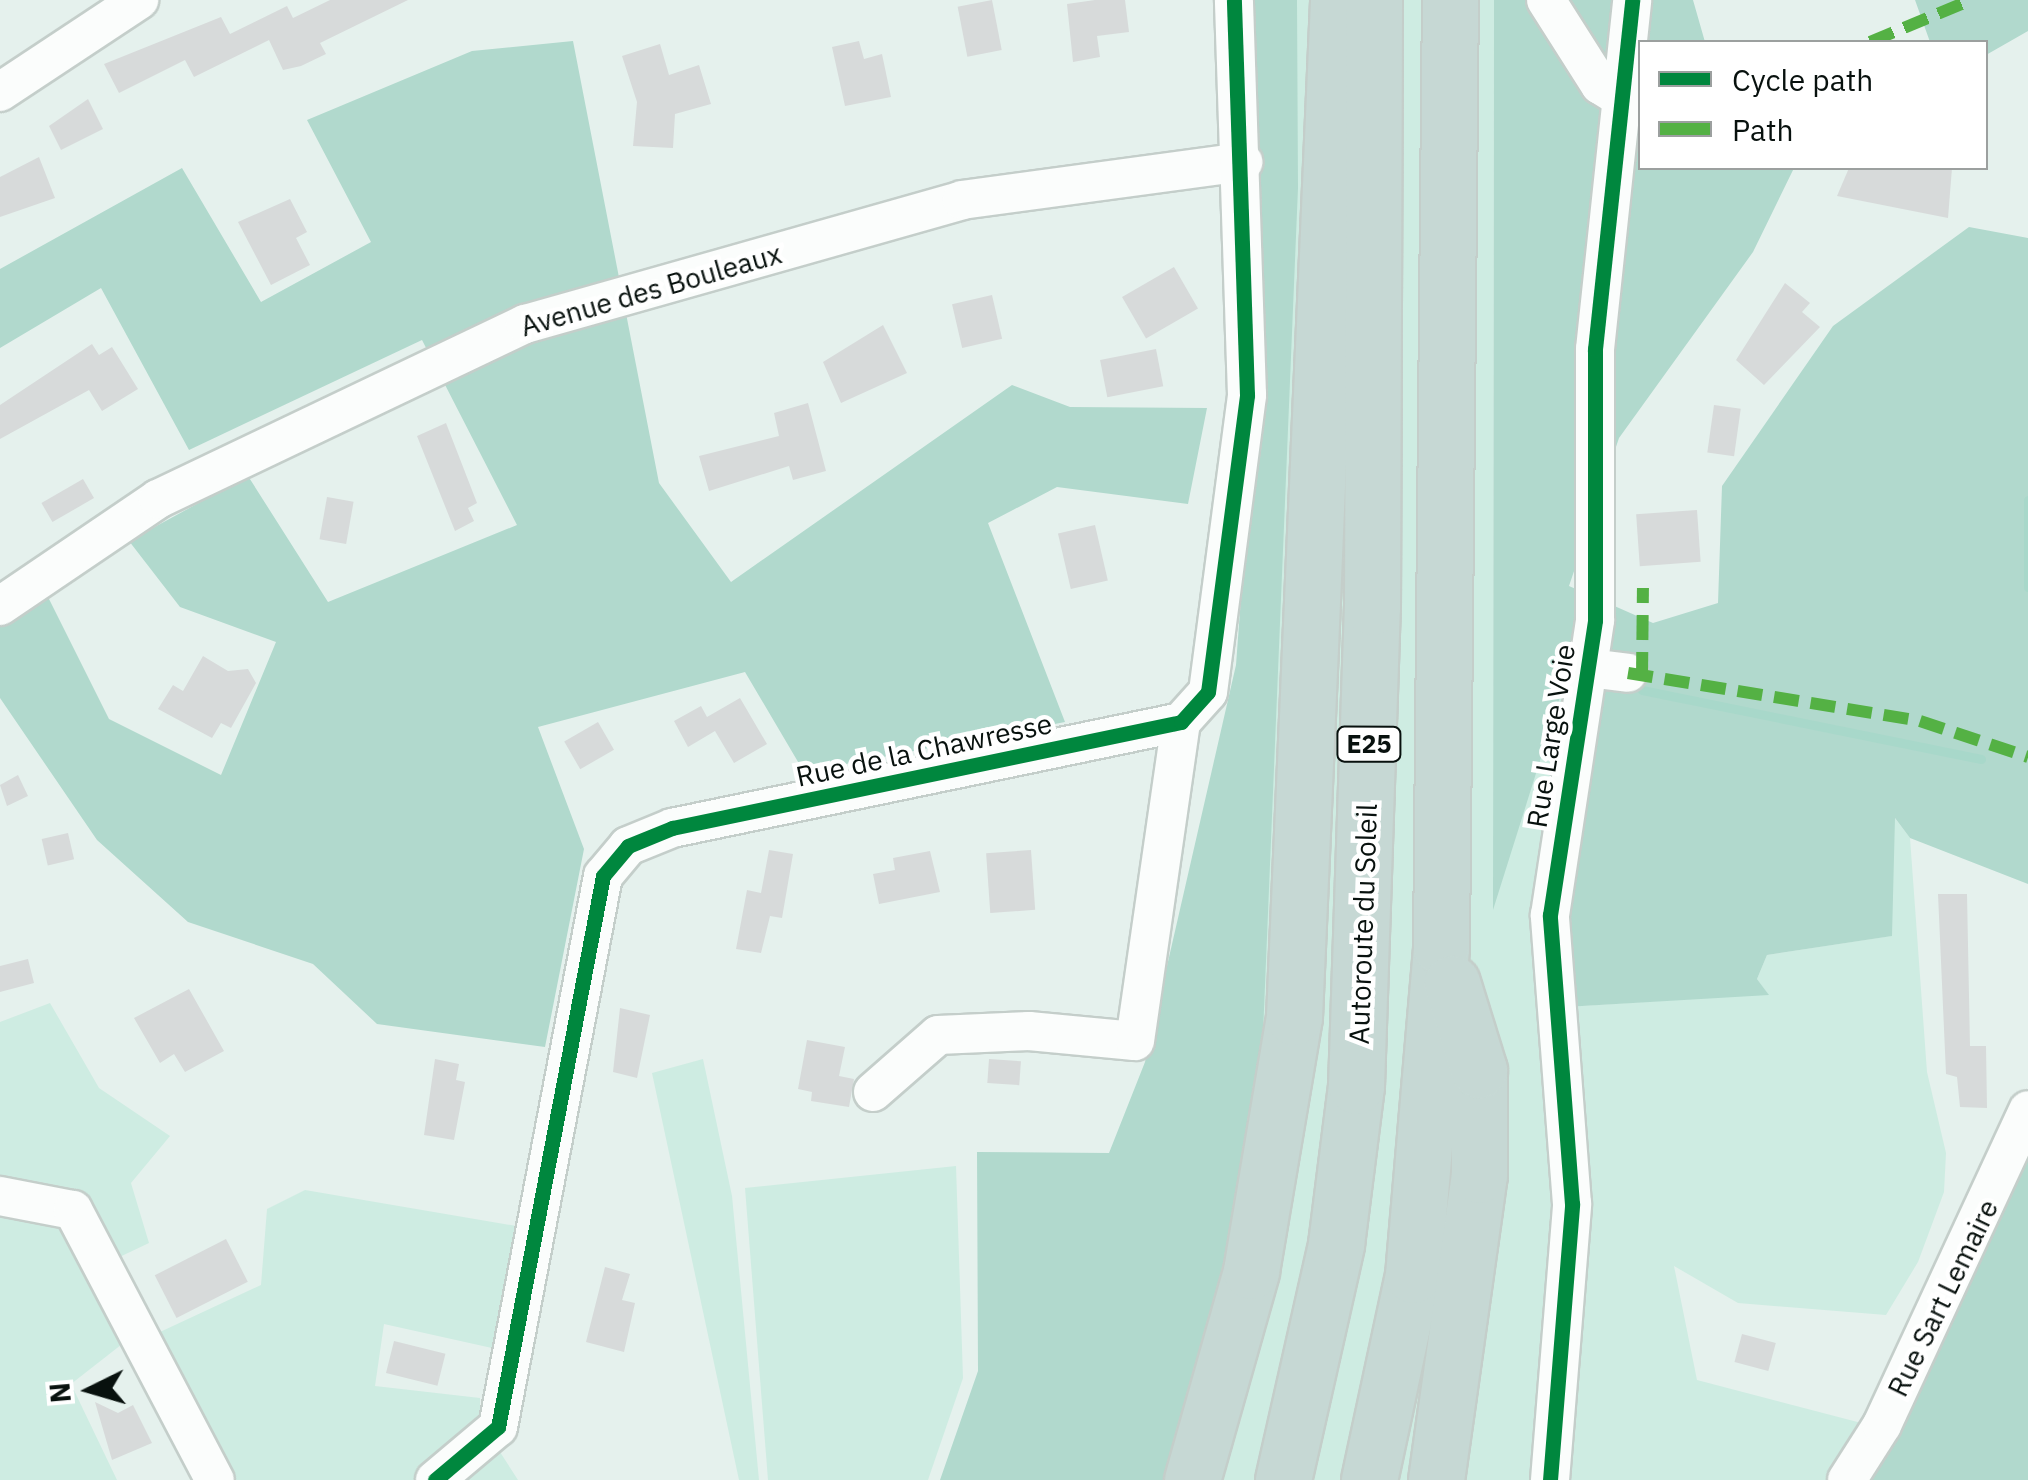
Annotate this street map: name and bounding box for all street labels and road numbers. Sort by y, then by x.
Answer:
street label: Avenue des Bouleaux [517,237,785,343]
street label: Rue Large Voie [1520,642,1582,830]
street label: Rue de la Chawresse [793,706,1055,794]
road number: E25 [1334,724,1404,764]
street label: Autoroute du Soleil [1342,803,1384,1045]
street label: Rue Sart Lemaire [1881,1194,2005,1402]

